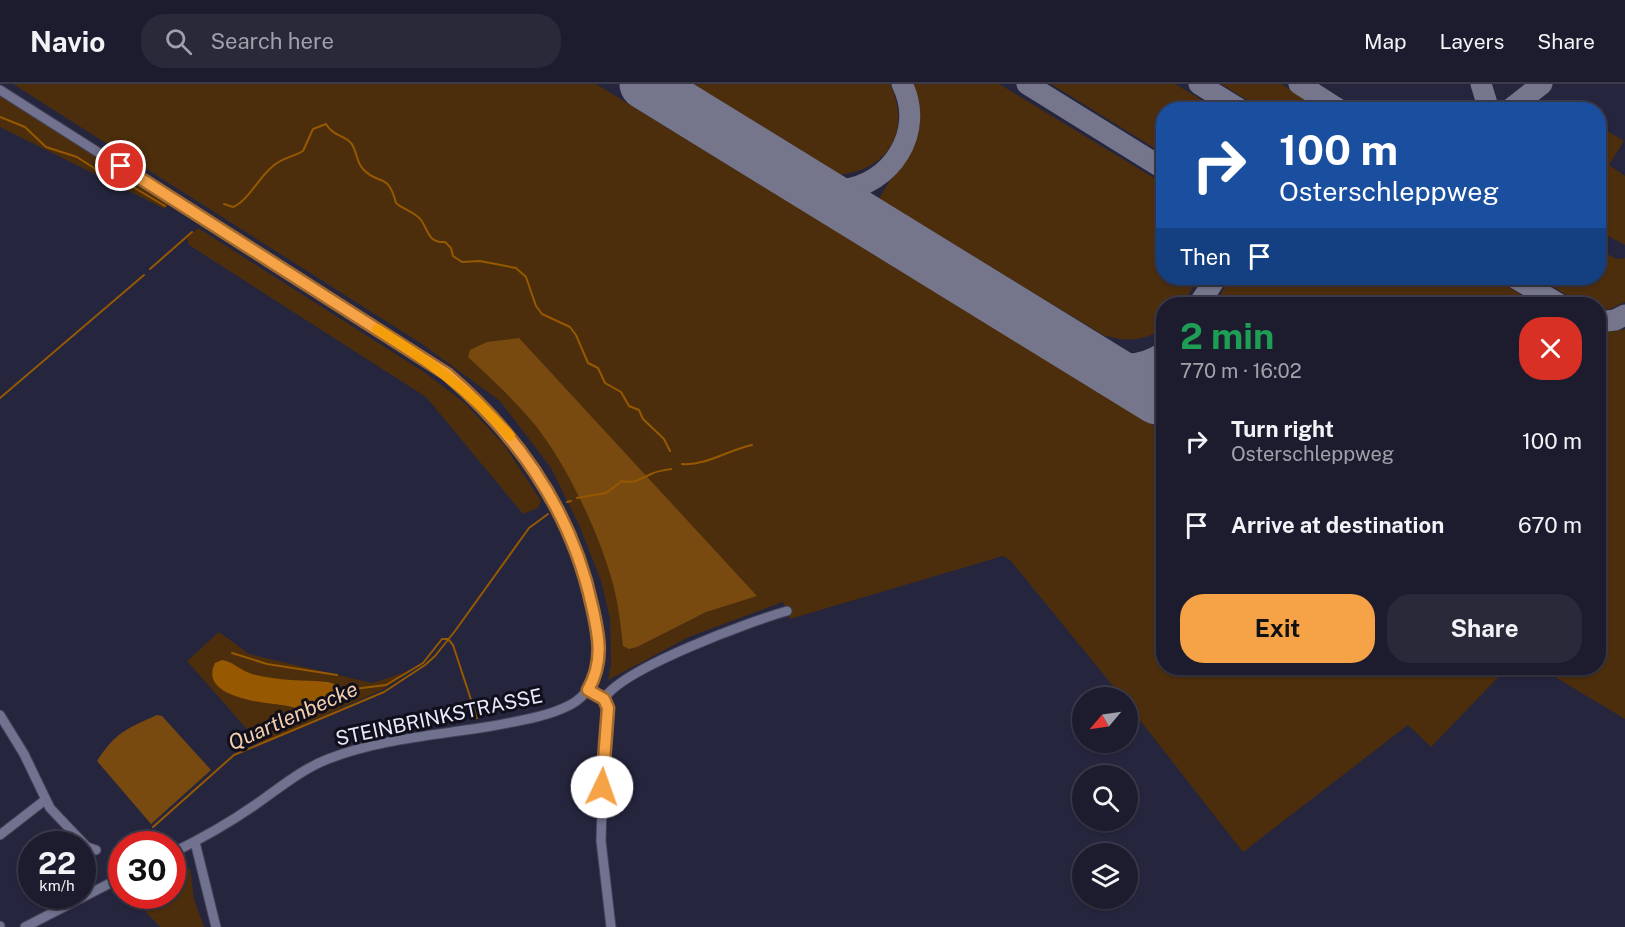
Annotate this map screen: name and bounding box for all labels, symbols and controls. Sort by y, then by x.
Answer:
search box [141,14,561,68]
text: Navio [30,25,105,58]
icon: search [162,25,195,58]
text: Search here [210,28,334,54]
text: Map [1364,29,1407,54]
text: Layers [1440,29,1504,54]
text: Share [1537,29,1595,54]
text: 100 m [1279,125,1398,174]
icon: right [1180,126,1258,204]
pin [95,140,146,191]
icon: arrive [104,149,137,182]
text: Osterschleppweg [1279,175,1499,207]
icon: arrive [1243,240,1276,273]
text: Then [1180,244,1231,270]
text: 2 min [1180,315,1274,357]
button: close [1519,317,1582,380]
text: 770 m · 16:02 [1180,359,1302,383]
text: Turn right [1231,416,1334,442]
icon: right [1180,425,1213,458]
text: 100 m [1522,428,1582,454]
text: Osterschleppweg [1231,442,1394,466]
icon: arrive [1180,509,1213,542]
text: Arrive at destination [1231,512,1444,538]
text: 670 m [1518,512,1582,538]
button: Exit [1180,594,1375,663]
button: Share [1387,594,1582,663]
water label: Quartlenbecke [224,676,362,755]
street label: STEINBRINKSTRASSE [333,683,545,751]
north arrow [1072,687,1138,753]
map controls [1072,687,1138,909]
position arrow [570,755,634,819]
button: search [1072,765,1138,831]
speed limit sign: 30 [108,831,186,909]
button: layers [1072,843,1138,909]
text: 22 [38,845,76,881]
text: km/h [39,877,75,894]

